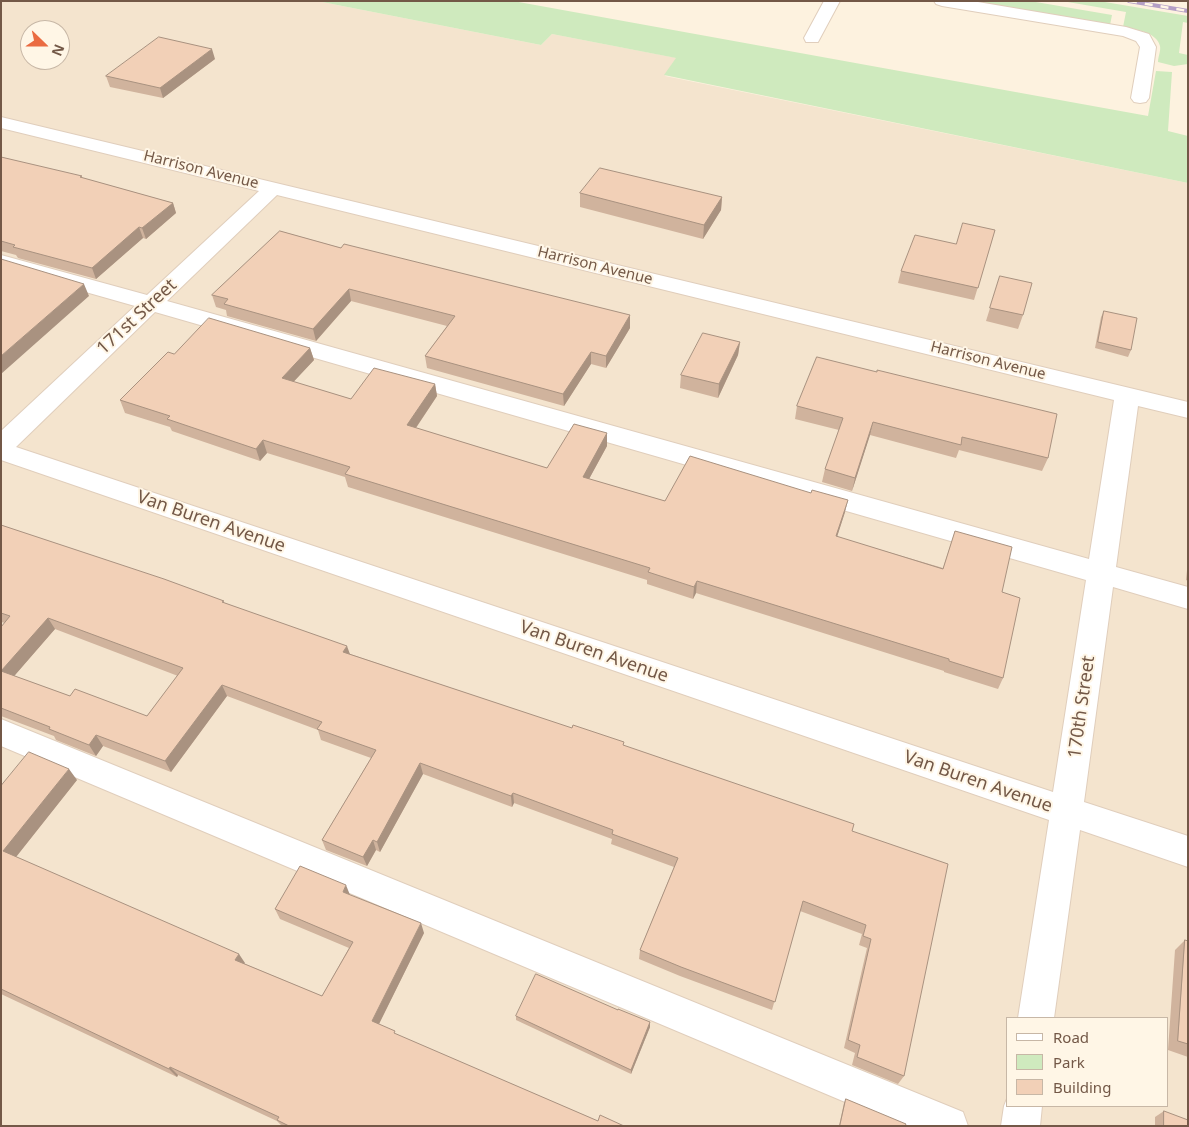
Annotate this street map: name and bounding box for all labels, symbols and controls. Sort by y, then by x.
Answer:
north arrow [20,20,70,70]
text: N [48,42,69,59]
street label: Harrison Avenue [142,147,260,193]
street label: Harrison Avenue [536,243,654,289]
street label: 171st Street [93,275,181,359]
street label: Harrison Avenue [929,338,1047,384]
street label: Van Buren Avenue [134,486,288,558]
street label: Van Buren Avenue [517,616,671,688]
street label: 170th Street [1064,654,1100,760]
street label: Van Buren Avenue [901,746,1055,818]
legend [1006,1017,1169,1107]
text: Road [1053,1027,1089,1047]
text: Park [1053,1052,1085,1072]
text: Building [1053,1077,1111,1097]

